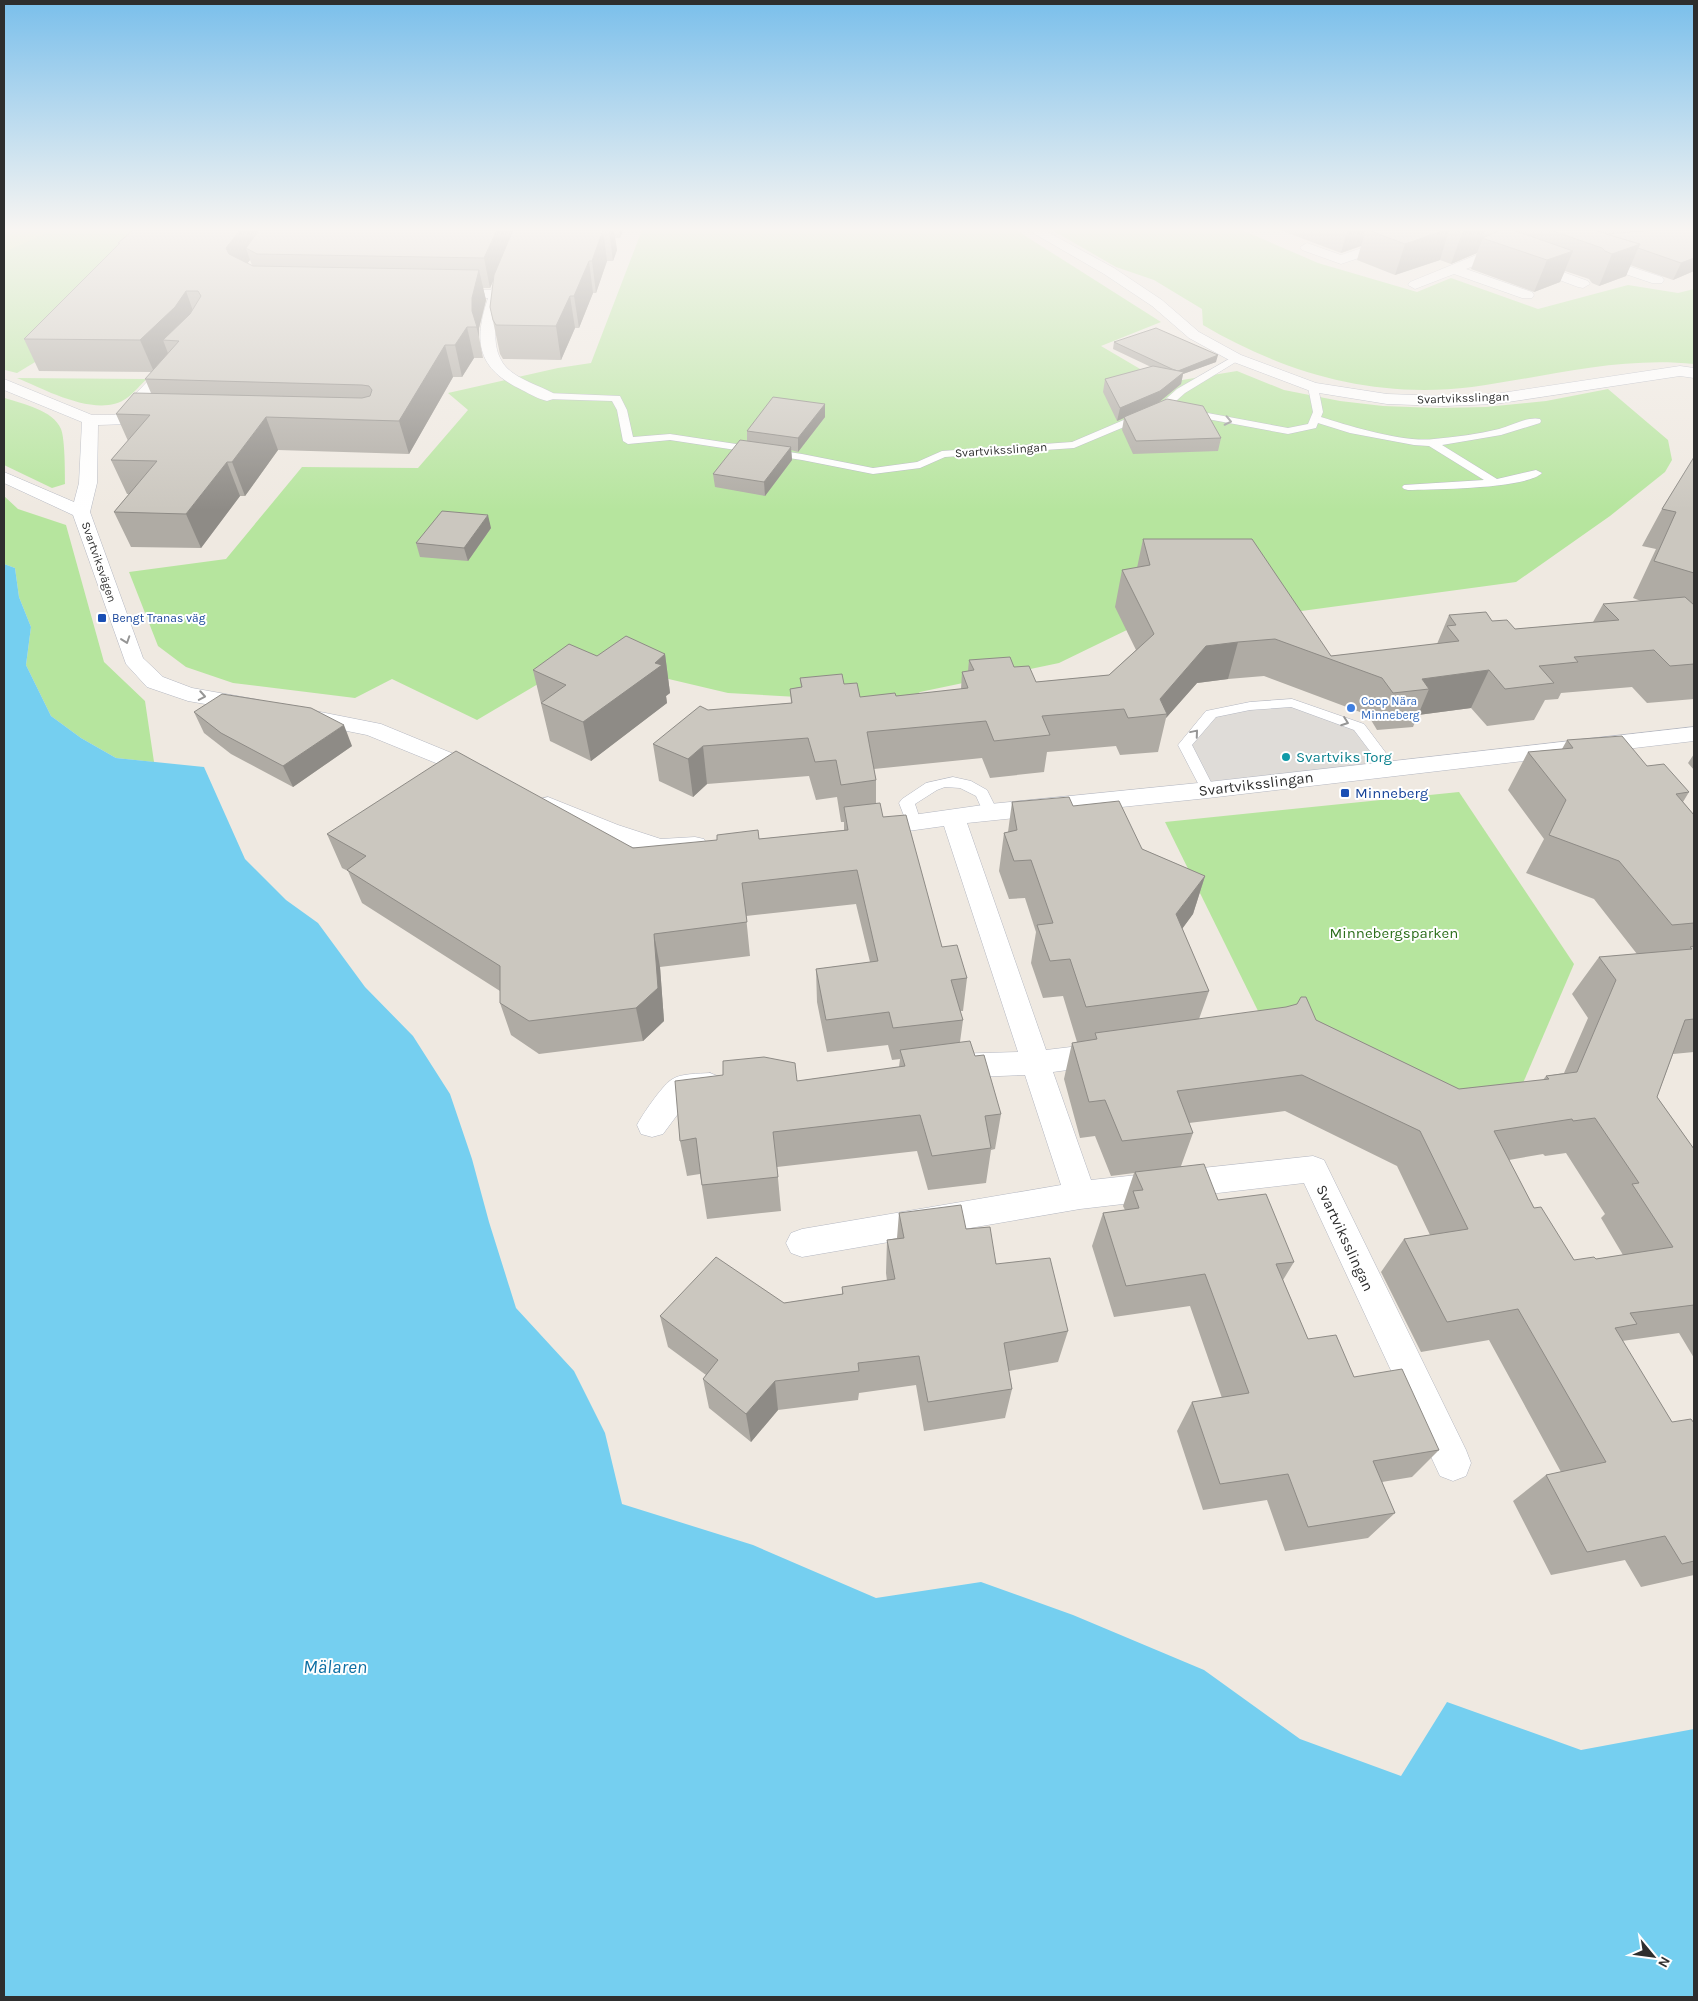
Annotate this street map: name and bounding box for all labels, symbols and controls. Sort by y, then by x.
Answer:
street label: Svartviksslingan [1417,389,1509,407]
one-way arrow [1224,415,1232,425]
street label: Svartviksslingan [954,440,1048,460]
street label: Svartviksvägen [79,520,119,604]
place label: Bengt Tranas väg [112,611,206,625]
marker: Bengt Tranas väg [96,612,108,624]
one-way arrow [120,636,130,644]
one-way arrow [198,691,206,701]
place label: Coop Nära Minneberg [1361,694,1420,722]
marker: Coop Nära Minneberg [1345,702,1357,714]
one-way arrow [1340,716,1349,726]
one-way arrow [1190,729,1199,738]
place label: Svartviks Torg [1296,748,1393,766]
marker: Svartviks Torg [1280,751,1292,763]
street label: Svartviksslingan [1198,768,1314,800]
place label: Minneberg [1355,784,1429,802]
marker: Minneberg [1339,787,1351,799]
park label: Minnebergsparken [1330,924,1458,942]
street label: Svartviksslingan [1312,1182,1378,1294]
water label: Mälaren [303,1656,367,1678]
north arrow [1628,1931,1678,1981]
text: N [1654,1954,1674,1971]

